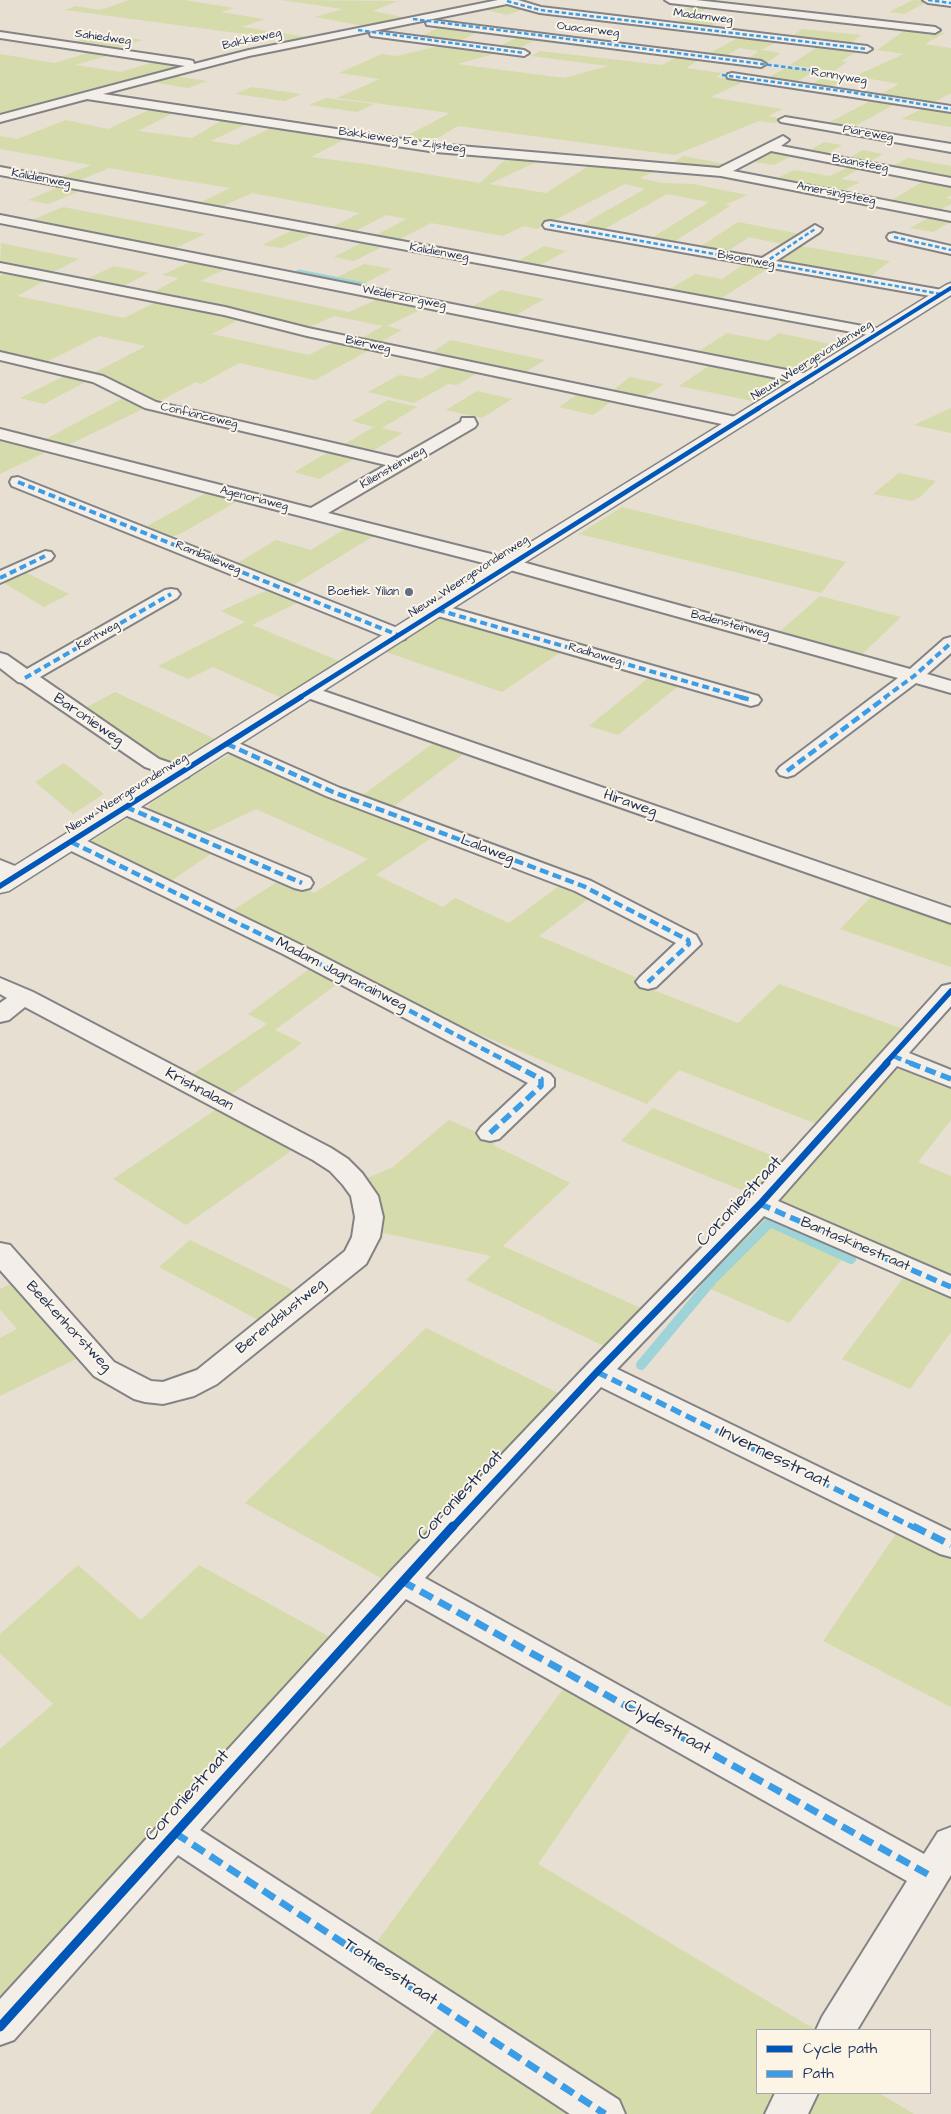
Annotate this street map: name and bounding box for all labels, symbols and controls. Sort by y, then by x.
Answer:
street label: Madamweg [672,6,734,28]
street label: Ouacarweg [556,19,620,41]
street label: Bakkieweg [221,26,283,54]
street label: Sahiedweg [74,27,132,49]
street label: Ronnyweg [810,65,868,89]
street label: Piareweg [842,122,894,146]
street label: Bakkieweg 5e Zijsteeg [338,125,466,157]
street label: Baansteeg [831,152,889,176]
street label: Kalidienweg [10,166,72,192]
street label: Amersingsteeg [795,179,877,209]
street label: Kalidienweg [408,241,470,265]
street label: Bisoenweg [716,248,776,272]
street label: Wederzorgweg [361,283,447,313]
street label: Nieuw Weergevondenweg [749,318,875,404]
street label: Bierweg [344,333,392,357]
street label: Confianceweg [159,400,239,432]
street label: Killensteinweg [358,444,428,492]
street label: Agenoriaweg [218,484,290,514]
street label: Nieuw Weergevondenweg [406,533,532,621]
street label: Rambalieweg [173,538,243,578]
place label: Boetiek Yilian [328,585,399,599]
marker: Boetiek Yilian [403,586,415,598]
street label: Badensteinweg [689,608,771,642]
street label: Kentweg [74,618,122,654]
street label: Radhaweg [566,640,624,670]
street label: Baronieweg [49,690,127,750]
street label: Nieuw Weergevondenweg [64,751,190,837]
street label: Hiraweg [601,786,659,822]
street label: Lalaweg [458,832,516,868]
street label: Madam Jagnarainweg [272,934,410,1016]
street label: Krishnalaan [162,1064,236,1116]
street label: Coroniestraat [692,1152,788,1252]
street label: Bantaskinestraat [797,1214,913,1276]
street label: Berendslustweg [233,1276,329,1358]
street label: Beekenhorstweg [21,1278,115,1376]
street label: Invernesstraat [715,1422,833,1494]
street label: Coroniestraat [413,1446,509,1546]
street label: Clydestraat [620,1695,714,1761]
street label: Coroniestraat [141,1746,235,1846]
street label: Totnesstraat [339,1934,441,2012]
legend [756,2029,931,2094]
text: Cycle path [803,2038,877,2059]
text: Path [803,2063,834,2084]

